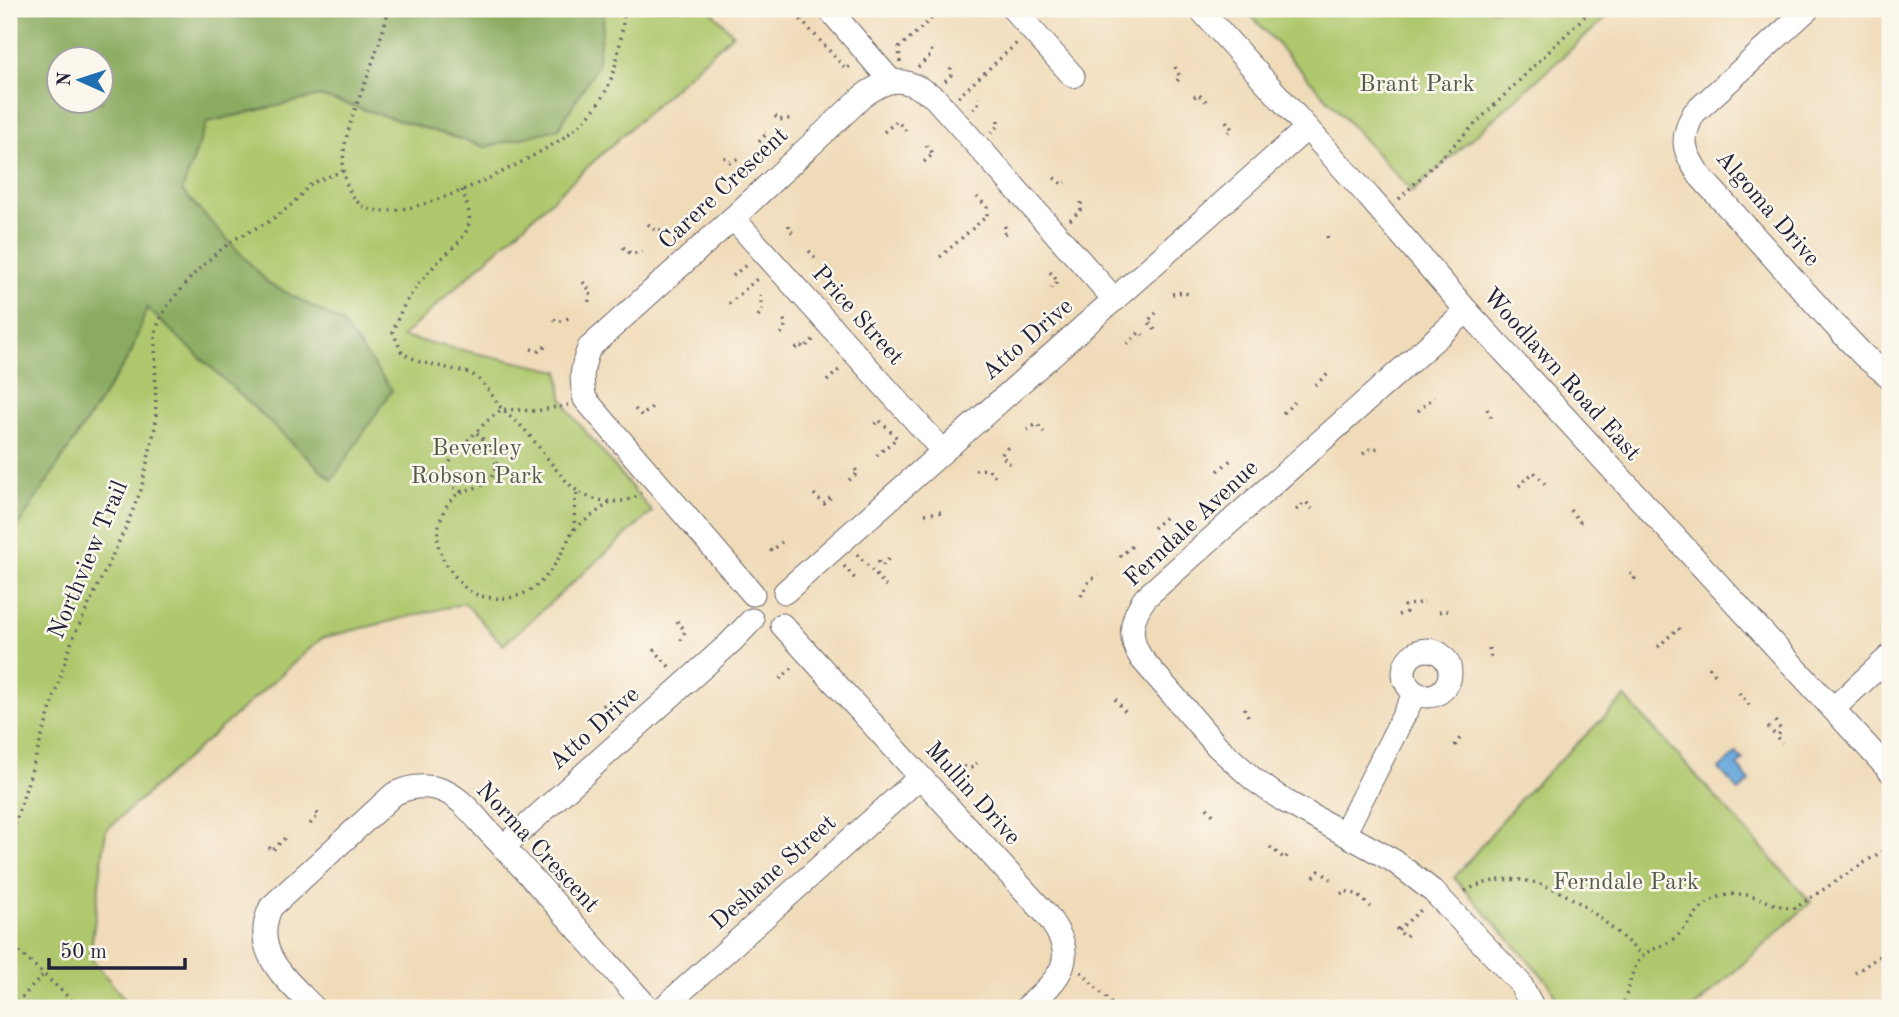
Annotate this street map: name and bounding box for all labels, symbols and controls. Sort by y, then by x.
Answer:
north arrow [46,46,116,116]
text: N [56,71,75,87]
park label: Brant Park [1359,73,1475,97]
street label: Carere Crescent [655,123,793,255]
street label: Algoma Drive [1710,146,1824,272]
street label: Price Street [806,262,908,370]
street label: Woodlawn Road East [1477,284,1645,466]
street label: Atto Drive [978,294,1078,386]
park label: Beverley Robson Park [411,437,543,489]
street label: Ferndale Avenue [1120,456,1264,592]
street label: Northview Trail [45,477,133,643]
street label: Atto Drive [546,683,644,775]
street label: Mullin Drive [920,738,1024,850]
street label: Norma Crescent [471,778,603,918]
street label: Deshane Street [707,811,841,935]
park label: Ferndale Park [1553,871,1699,895]
scale bar [49,926,186,970]
text: 50 m [60,942,107,963]

